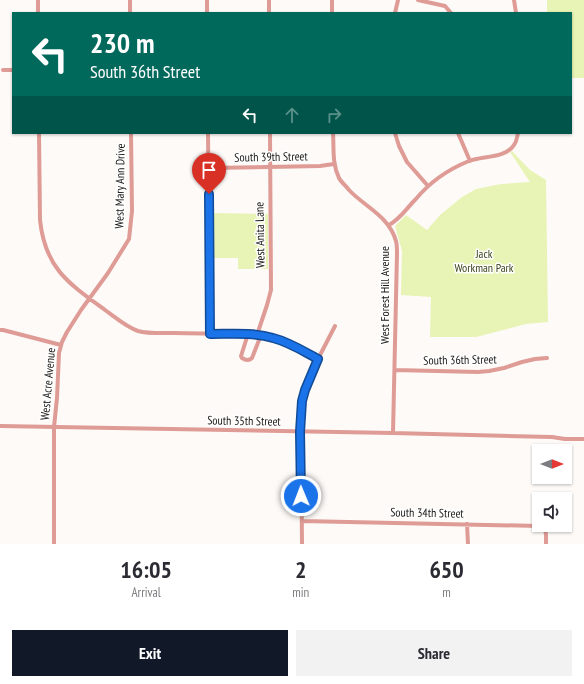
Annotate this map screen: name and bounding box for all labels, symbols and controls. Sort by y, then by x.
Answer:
text: 230 m [90,24,154,61]
icon: left [24,28,76,80]
text: South 36th Street [90,60,200,83]
icon: left [239,104,261,126]
icon: ahead [281,104,303,126]
icon: right [323,104,345,126]
street label: West Mary Ann Drive [111,143,128,229]
street label: South 39th Street [234,148,309,165]
pin [192,153,226,194]
icon: arrive [198,159,220,181]
street label: West Anita Lane [251,202,268,268]
street label: West Forest Hill Avenue [377,246,392,344]
park label: Jack Workman Park [454,246,514,275]
street label: West Acre Avenue [37,347,58,421]
street label: South 36th Street [423,351,498,368]
street label: South 35th Street [207,412,282,429]
north arrow [532,444,572,484]
map controls [532,444,572,532]
position arrow [280,475,322,517]
button: sound [532,492,572,532]
street label: South 34th Street [390,504,465,521]
text: 16:05 [120,554,172,585]
text: 2 [295,554,306,585]
text: 650 [429,554,464,585]
text: Arrival [131,584,161,601]
text: min [292,584,309,601]
text: m [442,584,451,601]
button: Exit [12,630,288,676]
button: Share [296,630,572,676]

